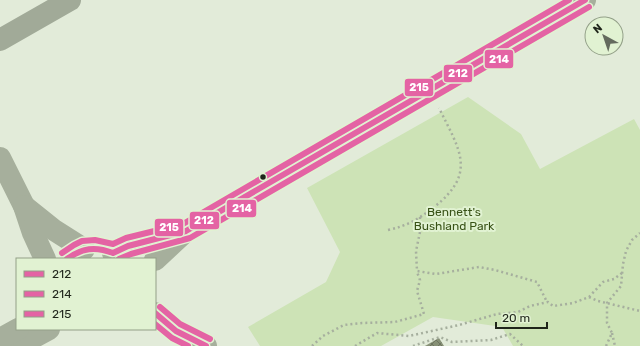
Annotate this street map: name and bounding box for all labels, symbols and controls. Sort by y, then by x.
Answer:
north arrow [584,16,624,56]
text: N [591,21,605,36]
line badge: 214 [484,49,514,69]
text: 214 [489,53,510,66]
line badge: 212 [443,64,473,83]
text: 212 [448,67,468,80]
line badge: 215 [404,78,434,97]
text: 215 [409,81,429,94]
unlabelled marker [258,172,268,182]
line badge: 214 [226,199,257,218]
text: 214 [232,202,253,215]
park label: Bennett's Bushland Park [414,205,495,233]
line badge: 212 [189,211,220,230]
text: 212 [194,214,214,227]
line badge: 215 [154,218,184,237]
text: 215 [159,221,179,234]
legend [16,258,156,330]
text: 212 [52,267,71,281]
text: 214 [52,287,72,301]
scale bar [496,304,547,330]
text: 215 [52,307,71,321]
text: 20 m [502,311,530,325]

